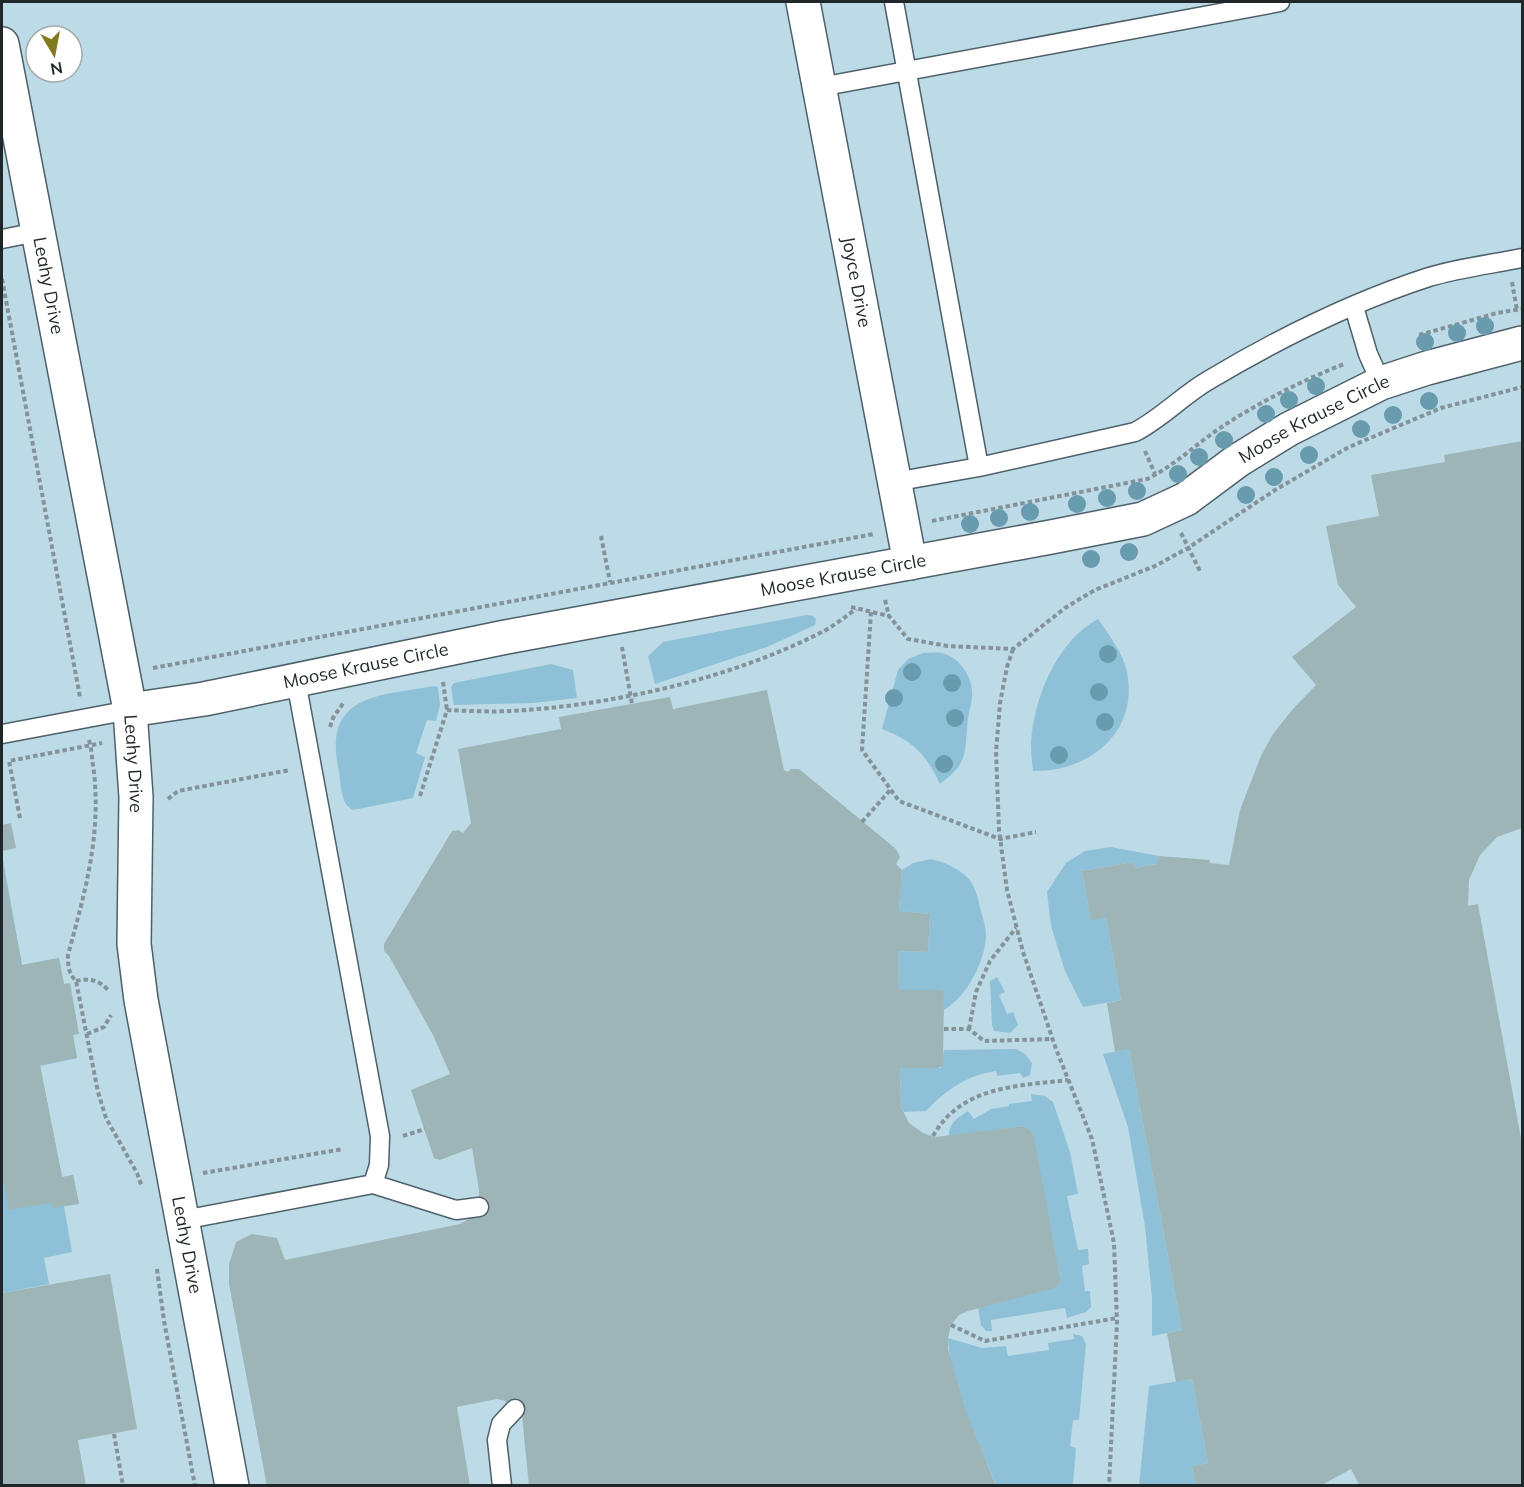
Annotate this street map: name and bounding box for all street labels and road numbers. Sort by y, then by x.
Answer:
street label: Joyce Drive [837,234,877,329]
street label: Leahy Drive [28,235,70,336]
street label: Moose Krause Circle [1234,369,1392,468]
street label: Moose Krause Circle [758,548,928,601]
street label: Moose Krause Circle [281,637,450,693]
street label: Leahy Drive [119,714,148,813]
street label: Leahy Drive [167,1194,208,1295]

